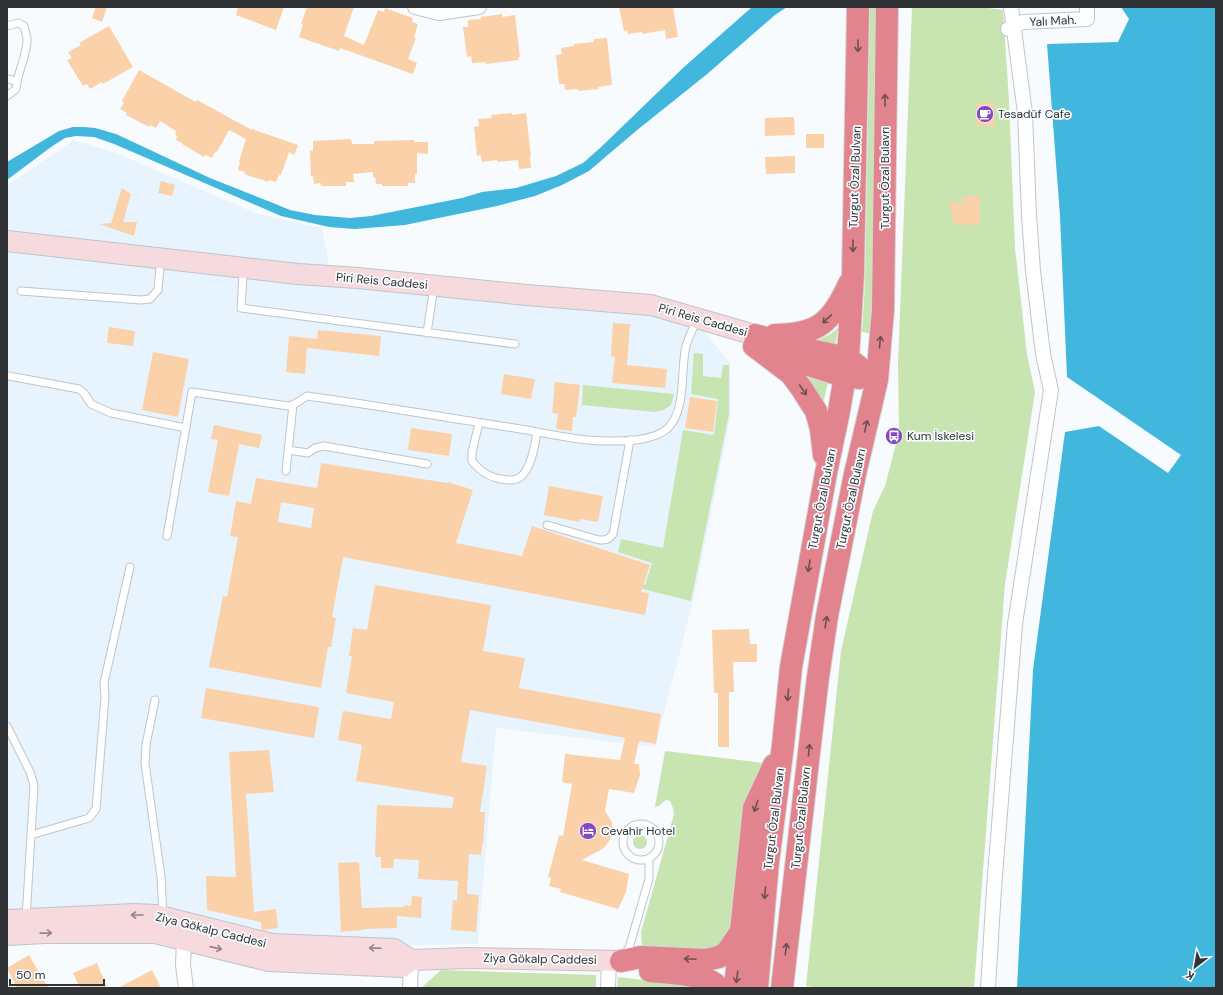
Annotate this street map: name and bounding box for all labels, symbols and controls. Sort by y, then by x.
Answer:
street label: Yalı Mah. [1029,12,1077,30]
one-way arrow [854,39,862,52]
one-way arrow [882,94,889,107]
cafe icon: Tesadüf Cafe [975,104,995,124]
place label: Tesadüf Cafe [998,106,1071,122]
street label: Turgut Özal Bulvarı [845,126,865,228]
street label: Turgut Özal Bulavrı [877,127,893,229]
one-way arrow [849,239,857,252]
street label: Piri Reis Caddesi [336,269,429,293]
street label: Piri Reis Caddesi [657,300,750,340]
one-way arrow [822,315,832,324]
one-way arrow [877,336,884,349]
one-way arrow [799,384,807,395]
one-way arrow [863,420,871,433]
bus stop icon: Kum İskelesi [884,426,904,446]
place label: Kum İskelesi [907,428,974,444]
street label: Turgut Özal Bulvarı [804,447,840,551]
street label: Turgut Özal Bulavrı [833,447,869,551]
one-way arrow [805,559,813,572]
one-way arrow [822,616,830,629]
one-way arrow [784,688,792,701]
one-way arrow [805,744,813,757]
street label: Turgut Özal Bulavrı [788,766,814,870]
street label: Turgut Özal Bulvarı [760,767,788,871]
one-way arrow [752,800,759,813]
hotel icon: Cevahir Hotel [578,821,598,841]
place label: Cevahir Hotel [601,823,675,839]
one-way arrow [762,886,769,899]
street label: Ziya Gökalp Caddesi [154,909,268,952]
one-way arrow [131,911,144,919]
one-way arrow [39,929,52,937]
one-way arrow [782,943,790,956]
one-way arrow [209,944,222,952]
one-way arrow [369,945,382,952]
north arrow [1175,947,1215,987]
street label: Ziya Gökalp Caddesi [483,950,597,968]
one-way arrow [684,956,697,963]
scale bar [10,961,104,987]
text: 50 m [16,967,45,983]
text: K [1183,968,1197,983]
one-way arrow [733,970,741,983]

